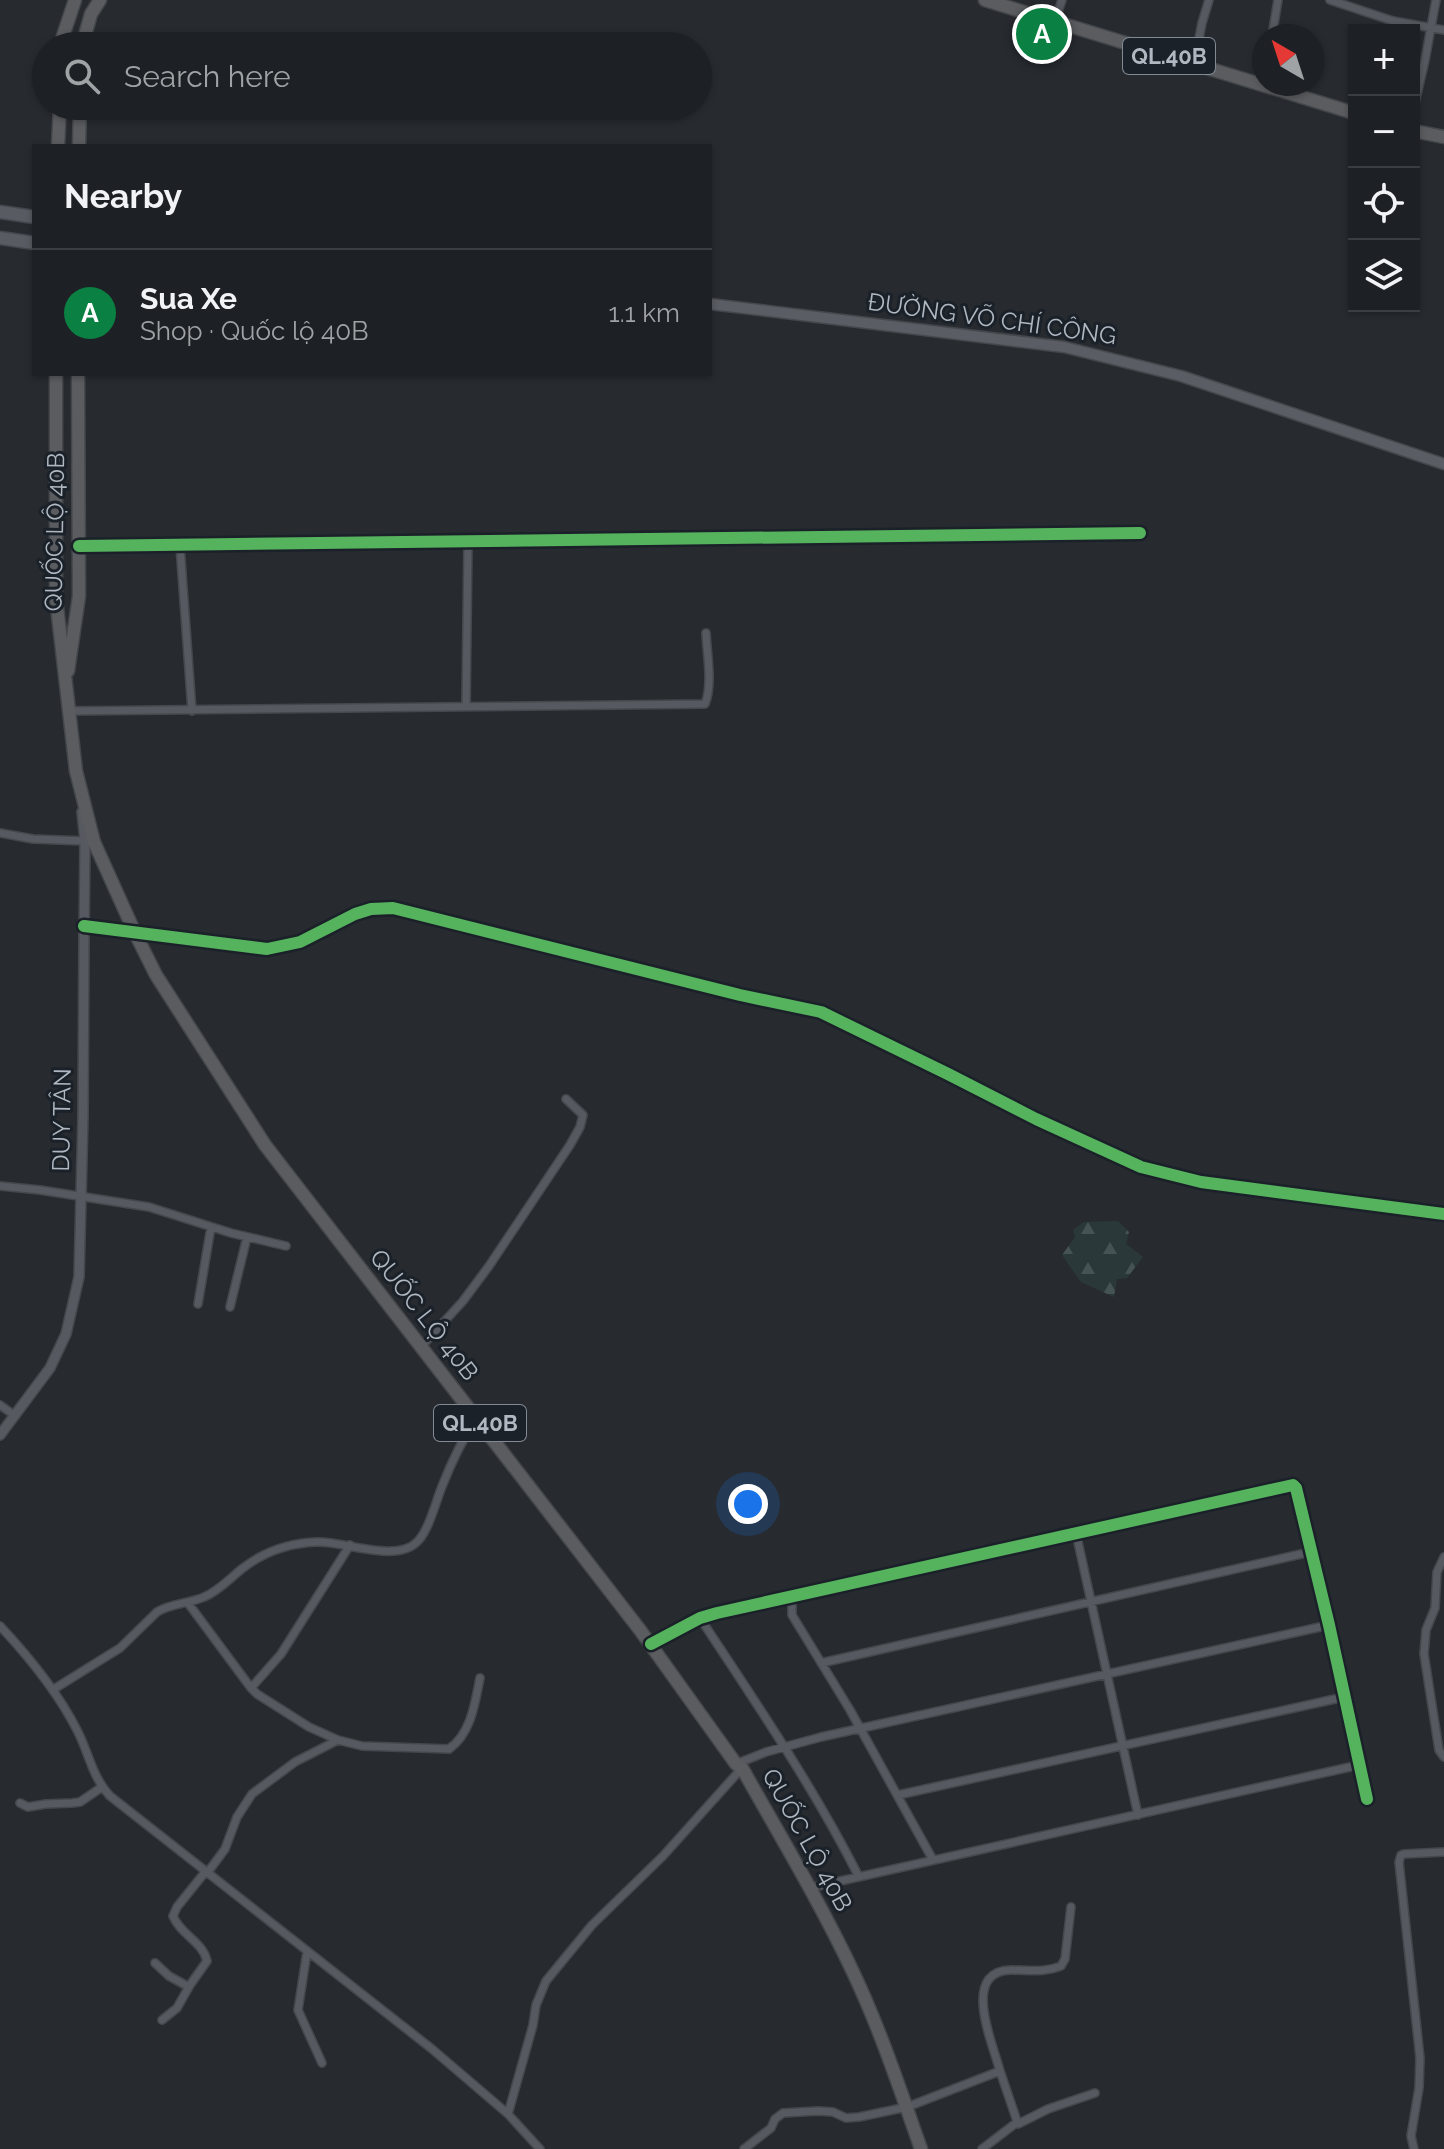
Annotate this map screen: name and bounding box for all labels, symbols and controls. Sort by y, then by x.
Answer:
pin: A [1016,4,1068,64]
north arrow [1252,24,1324,96]
map controls [1348,24,1420,312]
button: + [1348,24,1420,96]
search box [32,32,712,120]
road number: QL.40B [1123,38,1215,74]
icon: search [60,54,104,98]
text: Search here [124,59,291,94]
button: − [1348,96,1420,168]
button: locate [1348,168,1420,240]
text: Nearby [64,176,182,216]
button: layers [1348,240,1420,312]
text: Sua Xe [140,281,237,316]
street label: ĐƯỜNG VÕ CHÍ CÔNG [866,287,1118,350]
text: A [81,298,99,328]
text: 1.1 km [609,298,680,328]
text: Shop · Quốc lộ 40B [140,316,369,346]
street label: QUỐC LỘ 40B [38,452,70,612]
street label: DUY TÂN [46,1068,77,1172]
street label: QUỐC LỘ 40B [364,1243,485,1386]
road number: QL.40B [434,1405,526,1441]
your location [728,1484,768,1524]
street label: QUỐC LỘ 40B [756,1763,859,1916]

